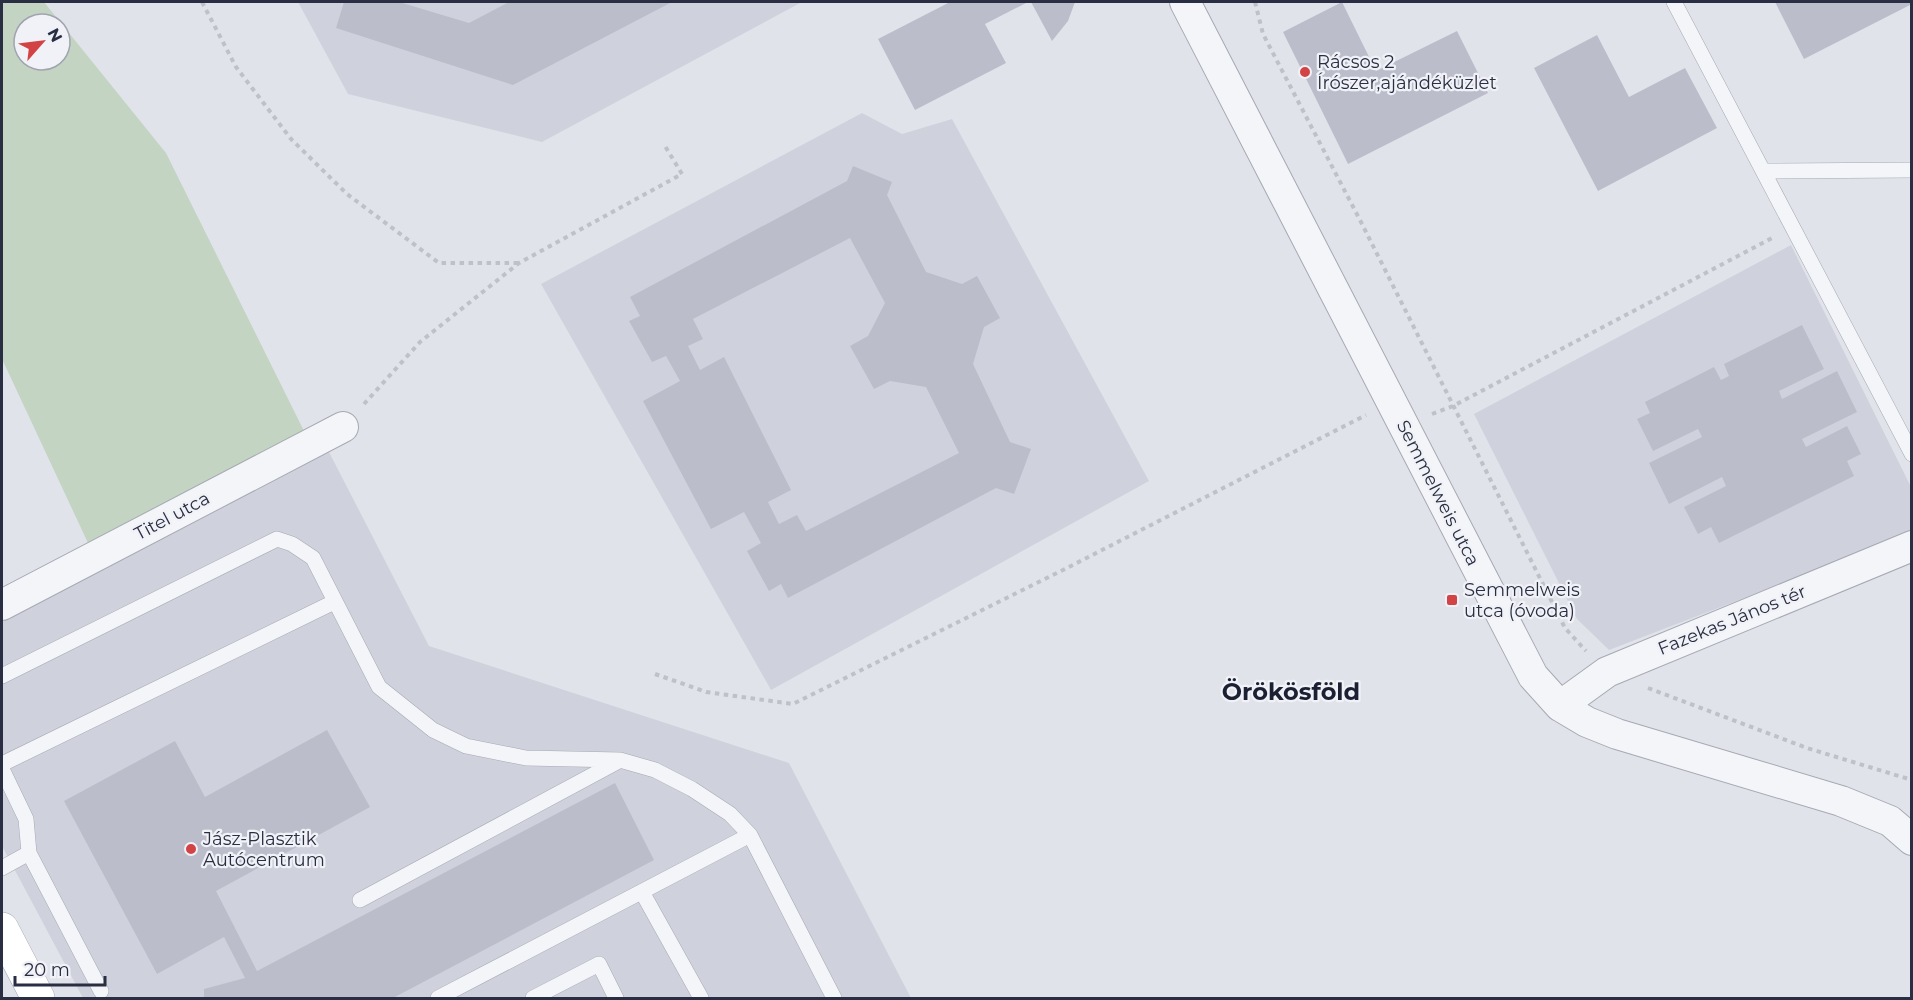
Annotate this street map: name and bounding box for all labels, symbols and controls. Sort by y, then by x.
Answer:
north arrow [12,12,72,72]
text: N [43,25,66,45]
place label: Rácsos 2 Írószer,ajándéküzlet [1317,51,1497,94]
marker: Rácsos 2 Írószer,ajándéküzlet [1298,65,1312,79]
street label: Semmelweis utca [1392,417,1484,569]
street label: Titel utca [131,487,213,545]
place label: Semmelweis utca (óvoda) [1464,579,1580,622]
street label: Fazekas János tér [1655,580,1809,660]
marker: Semmelweis utca (óvoda) [1445,593,1459,607]
district label: Örökösföld [1222,677,1360,706]
place label: Jász-Plasztik Autócentrum [202,828,325,871]
marker: Jász-Plasztik Autócentrum [184,842,198,856]
scale bar [15,949,105,987]
text: 20 m [24,959,70,981]

